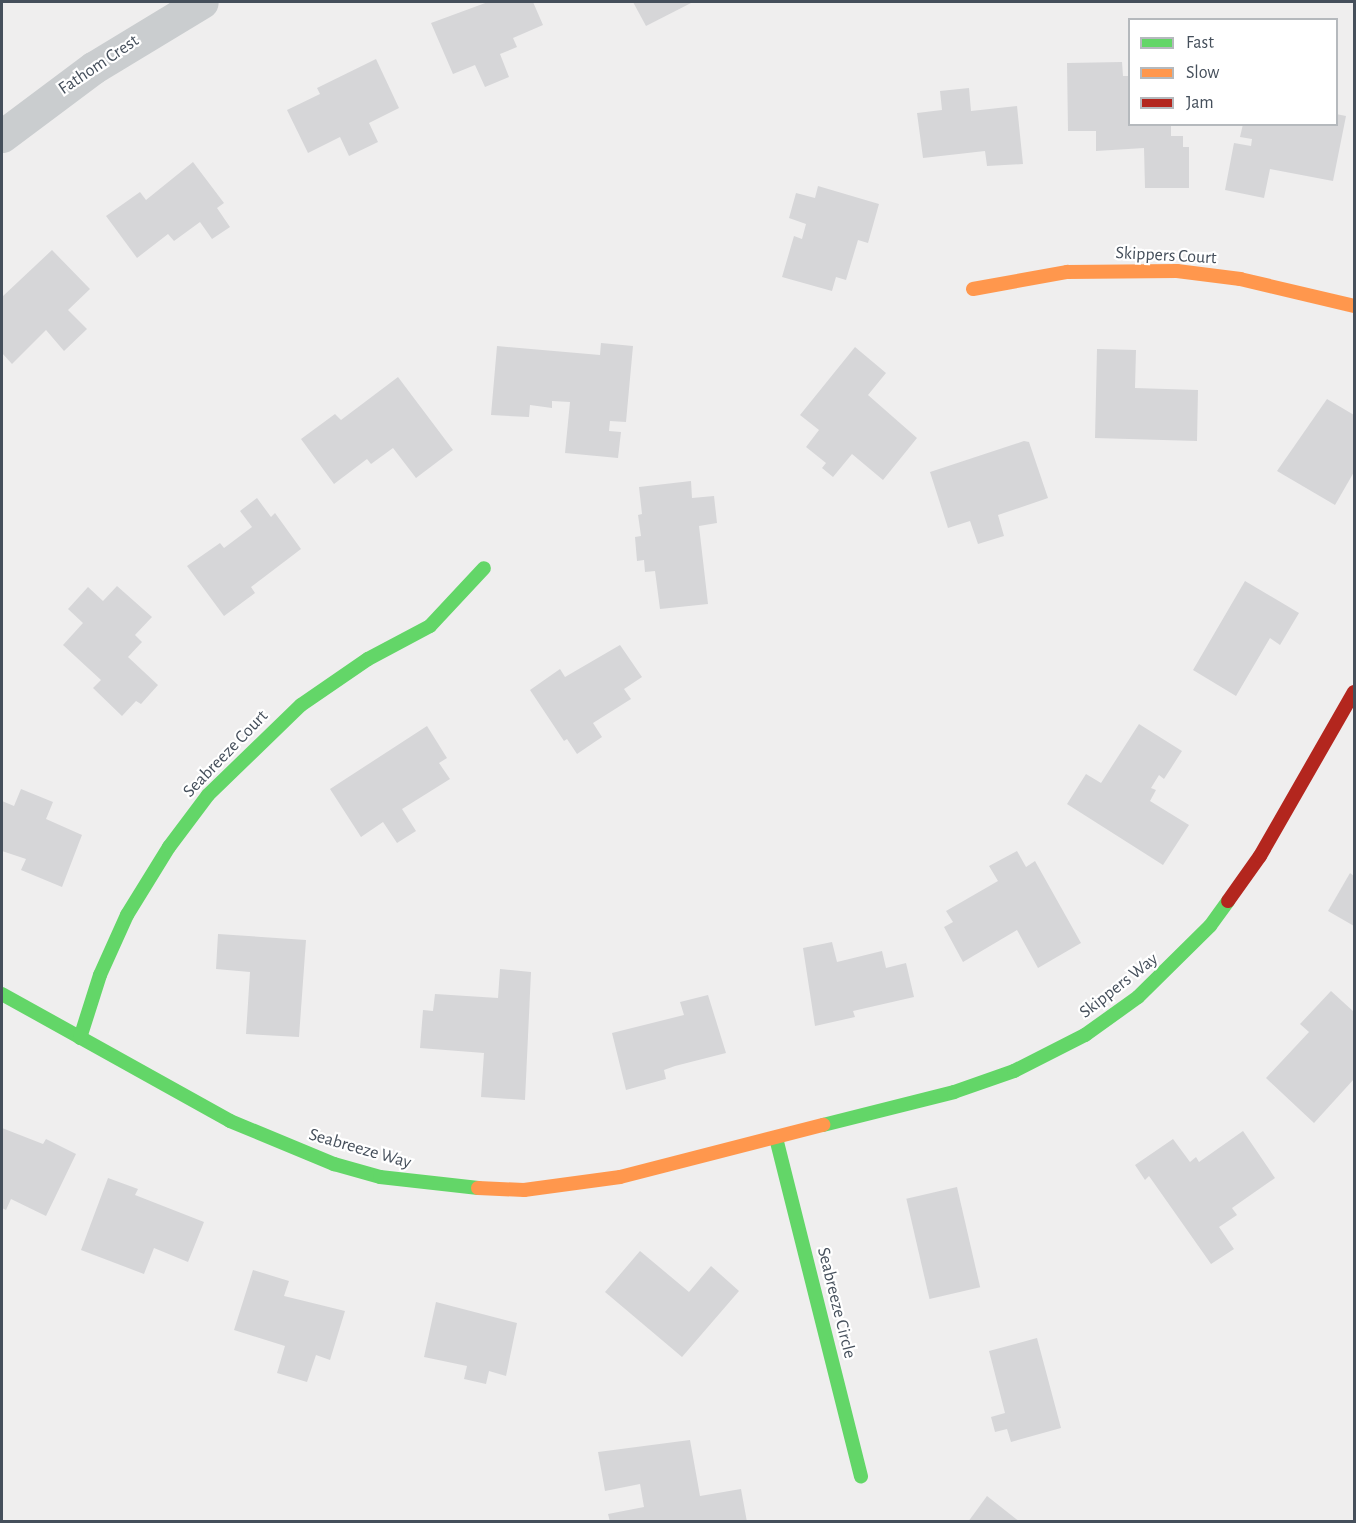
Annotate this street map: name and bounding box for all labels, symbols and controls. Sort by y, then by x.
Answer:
legend [1128,18,1338,126]
street label: Fathom Crest [55,30,143,100]
text: Fast [1186,34,1214,52]
text: Slow [1186,64,1219,82]
text: Jam [1186,94,1214,112]
street label: Skippers Court [1115,243,1217,269]
street label: Seabreeze Court [179,706,273,802]
street label: Skippers Way [1075,949,1163,1023]
street label: Seabreeze Way [306,1124,414,1174]
street label: Seabreeze Circle [812,1245,860,1361]

